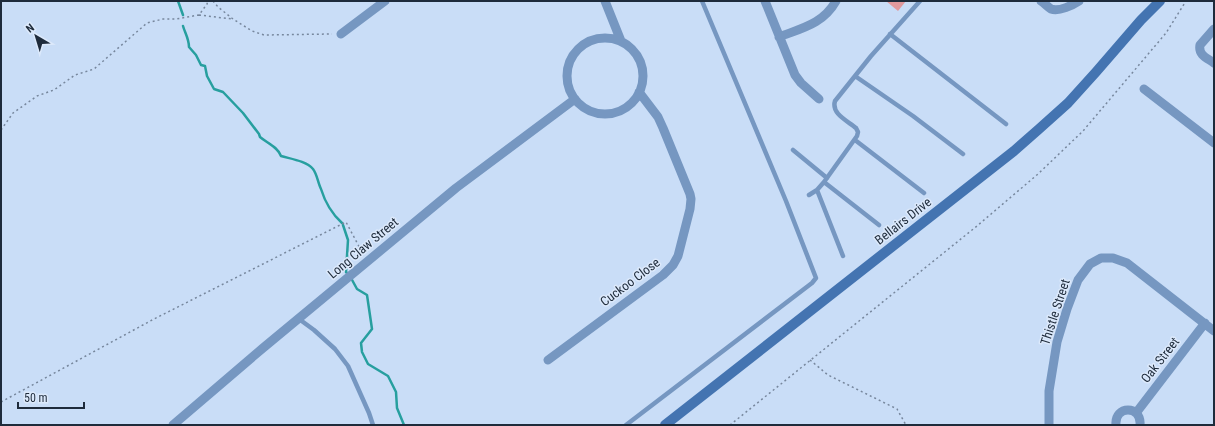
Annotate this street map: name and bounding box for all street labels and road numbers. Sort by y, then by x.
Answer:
street label: Bellairs Drive [872,194,934,248]
street label: Long Claw Street [325,214,401,282]
street label: Cuckoo Close [597,255,663,309]
street label: Thistle Street [1037,277,1073,347]
street label: Oak Street [1138,334,1182,386]

